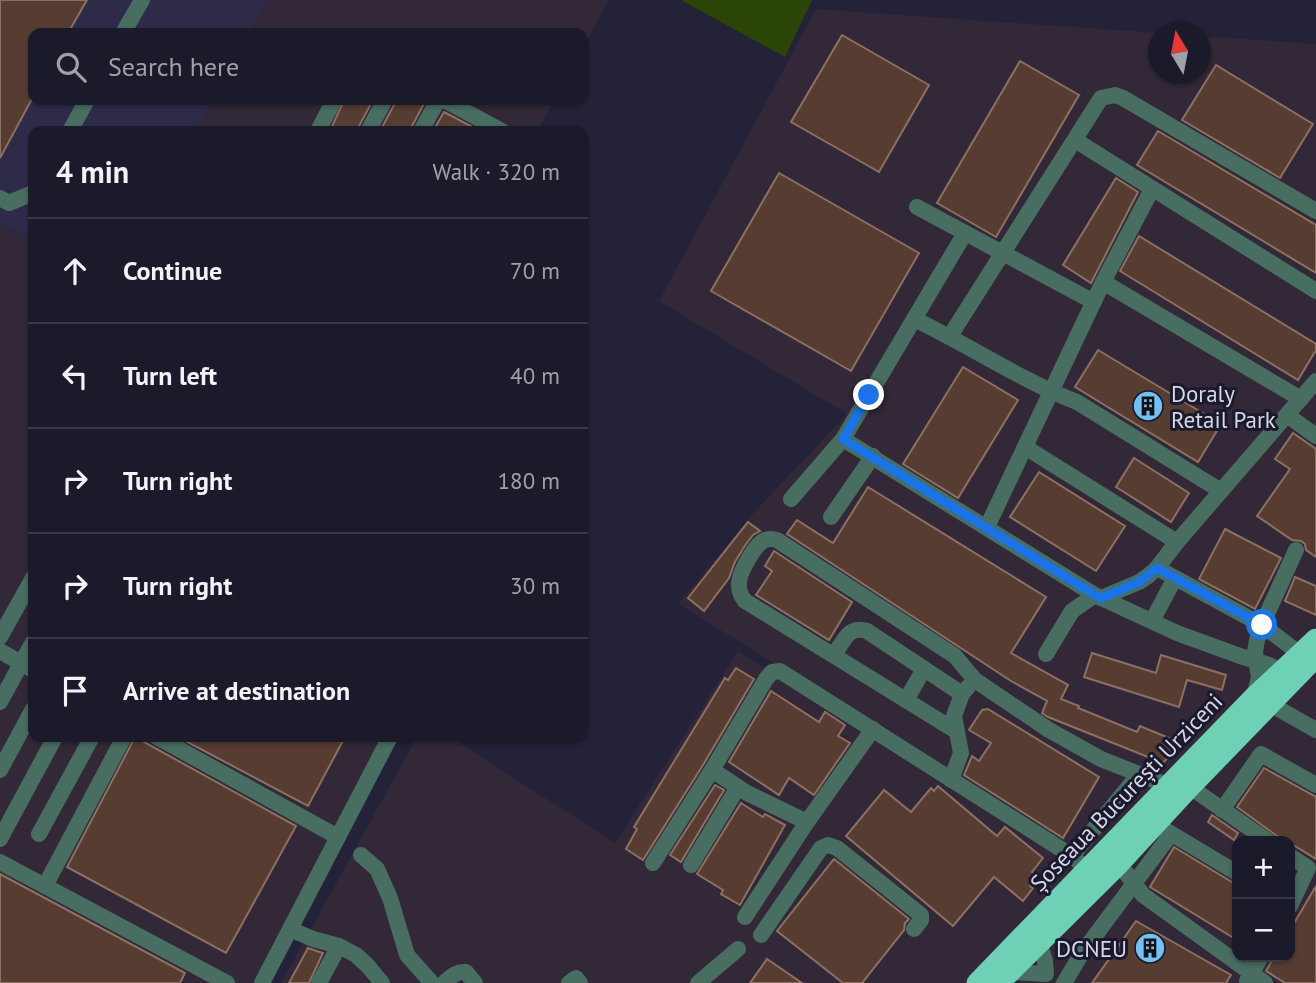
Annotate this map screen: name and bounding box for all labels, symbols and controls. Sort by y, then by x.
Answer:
north arrow [1148,21,1211,84]
search box [28,28,588,105]
icon: search [52,48,90,86]
text: Search here [108,50,239,83]
text: 4 min [56,152,129,191]
text: Walk · 320 m [433,157,560,186]
icon: ahead [56,252,94,290]
text: Continue [123,254,222,287]
text: 70 m [510,256,560,285]
icon: left [56,357,94,395]
text: Turn left [123,359,217,392]
text: 40 m [510,361,560,390]
route end [853,379,884,410]
place label: Doraly Retail Park [1171,379,1276,434]
building icon: Doraly Retail Park [1131,389,1165,423]
icon: right [56,462,94,500]
text: Turn right [123,464,232,497]
text: 180 m [498,466,560,495]
icon: right [56,567,94,605]
text: Turn right [123,569,232,602]
text: 30 m [510,571,560,600]
route start [1246,609,1277,640]
icon: arrive [56,672,94,710]
text: Arrive at destination [123,674,350,707]
street label: Șoseaua București Urziceni [1024,687,1228,897]
map controls [1232,836,1295,962]
button: + [1232,836,1295,899]
button: − [1232,899,1295,962]
building icon: DCNEU [1133,931,1167,965]
place label: DCNEU [1056,934,1127,963]

